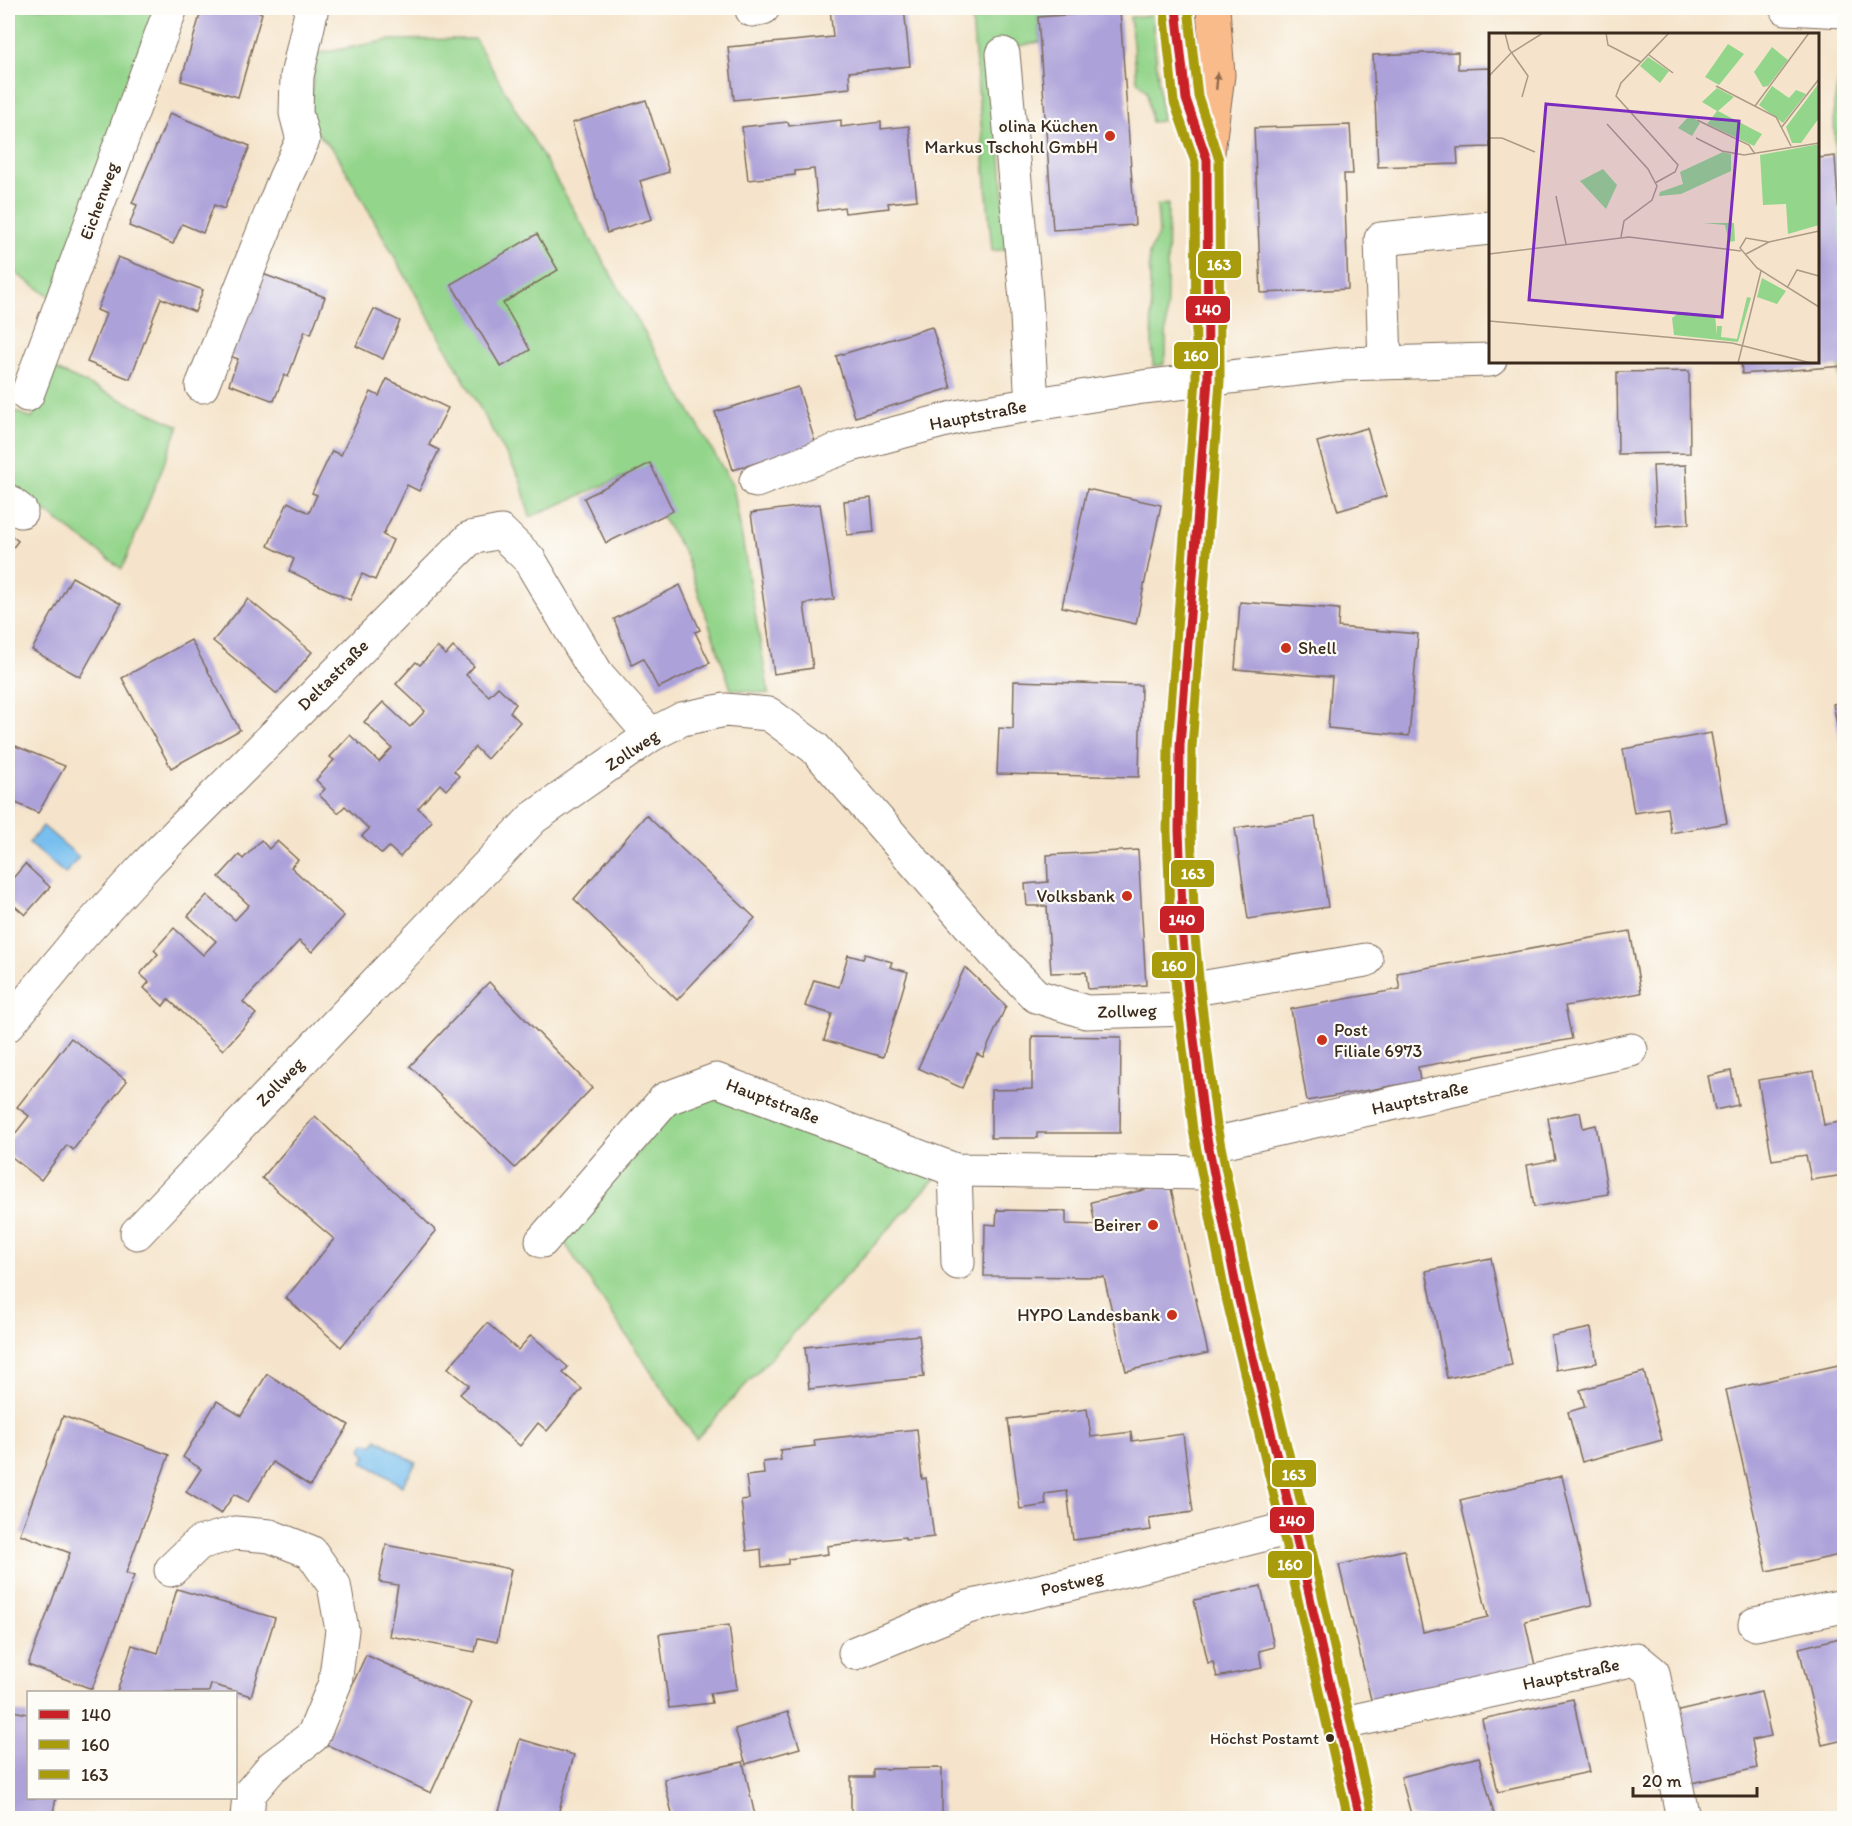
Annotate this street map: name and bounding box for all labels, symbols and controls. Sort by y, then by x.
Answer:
inset map [1489,33,1819,363]
one-way arrow [1212,72,1222,91]
place label: olina Küchen Markus Tschohl GmbH [925,115,1098,158]
marker: olina Küchen Markus Tschohl GmbH [1103,129,1117,143]
street label: Eichenweg [75,158,123,243]
line badge: 163 [1197,250,1242,279]
text: 163 [1207,255,1232,274]
line badge: 140 [1185,295,1231,324]
text: 140 [1195,300,1222,319]
line badge: 160 [1173,341,1219,370]
text: 160 [1183,346,1209,365]
street label: Hauptstraße [928,395,1028,435]
street label: Deltastraße [293,635,373,715]
place label: Shell [1298,637,1337,659]
marker: Shell [1279,641,1293,655]
street label: Zollweg [601,724,664,776]
line badge: 163 [1170,859,1215,888]
text: 163 [1181,864,1206,883]
place label: Volksbank [1036,885,1116,907]
marker: Volksbank [1120,889,1134,903]
line badge: 140 [1159,905,1205,934]
text: 140 [1169,910,1196,929]
line badge: 160 [1151,951,1196,979]
text: 160 [1161,956,1187,975]
street label: Zollweg [1097,999,1158,1023]
place label: Post Filiale 6973 [1334,1019,1422,1062]
marker: Post Filiale 6973 [1315,1033,1329,1047]
street label: Zollweg [251,1052,309,1111]
street label: Hauptstraße [723,1073,823,1129]
street label: Hauptstraße [1370,1076,1470,1120]
place label: Beirer [1094,1214,1141,1236]
marker: Beirer [1146,1218,1160,1232]
place label: HYPO Landesbank [1017,1304,1161,1326]
marker: HYPO Landesbank [1165,1308,1179,1322]
line badge: 163 [1271,1459,1317,1488]
text: 163 [1282,1465,1307,1484]
line badge: 140 [1269,1506,1315,1534]
text: 140 [1279,1511,1306,1530]
line badge: 160 [1267,1550,1313,1579]
text: 160 [1277,1555,1303,1574]
street label: Postweg [1038,1565,1106,1601]
street label: Hauptstraße [1521,1653,1621,1695]
legend [27,1691,237,1799]
text: 140 [81,1704,111,1726]
place label: Höchst Postamt [1210,1729,1319,1748]
marker: Höchst Postamt [1324,1732,1336,1744]
text: 160 [81,1734,110,1756]
scale bar [1633,1760,1758,1798]
text: 163 [81,1764,109,1786]
text: 20 m [1642,1770,1682,1792]

